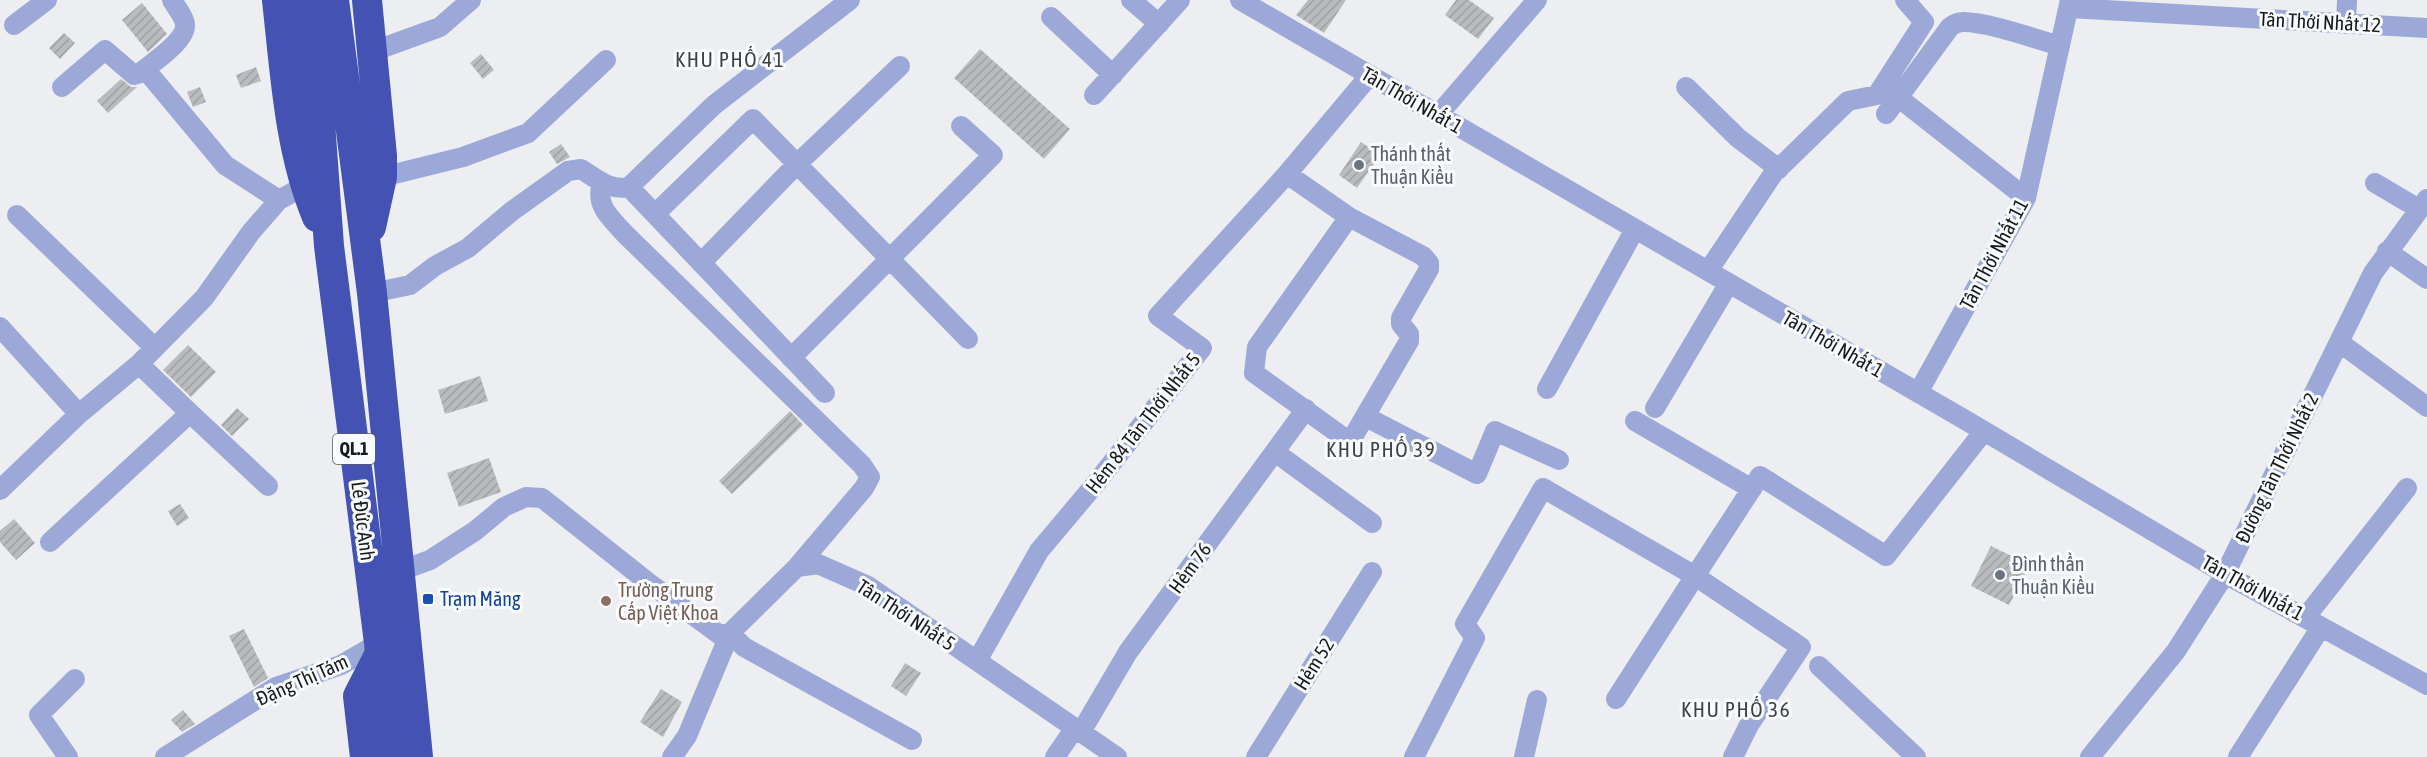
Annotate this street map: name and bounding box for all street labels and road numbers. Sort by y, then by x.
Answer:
street label: Tân Thới Nhất 12 [2258,7,2382,36]
street label: Tân Thới Nhất 1 [1358,61,1467,138]
street label: Tân Thới Nhất 11 [1955,194,2032,313]
street label: Tân Thới Nhất 1 [1779,305,1888,382]
street label: Hẻm 84 Tân Thới Nhất 5 [1081,348,1205,498]
street label: Đường Tân Thới Nhất 2 [2230,389,2323,547]
road number: QL.1 [333,434,375,464]
street label: Lê Đức Anh [347,480,380,562]
street label: Hẻm 76 [1164,538,1216,597]
street label: Tân Thới Nhất 1 [2198,550,2308,625]
street label: Tân Thới Nhất 5 [853,574,960,655]
street label: Hẻm 52 [1289,634,1338,694]
street label: Đặng Thị Tám [252,649,351,710]

